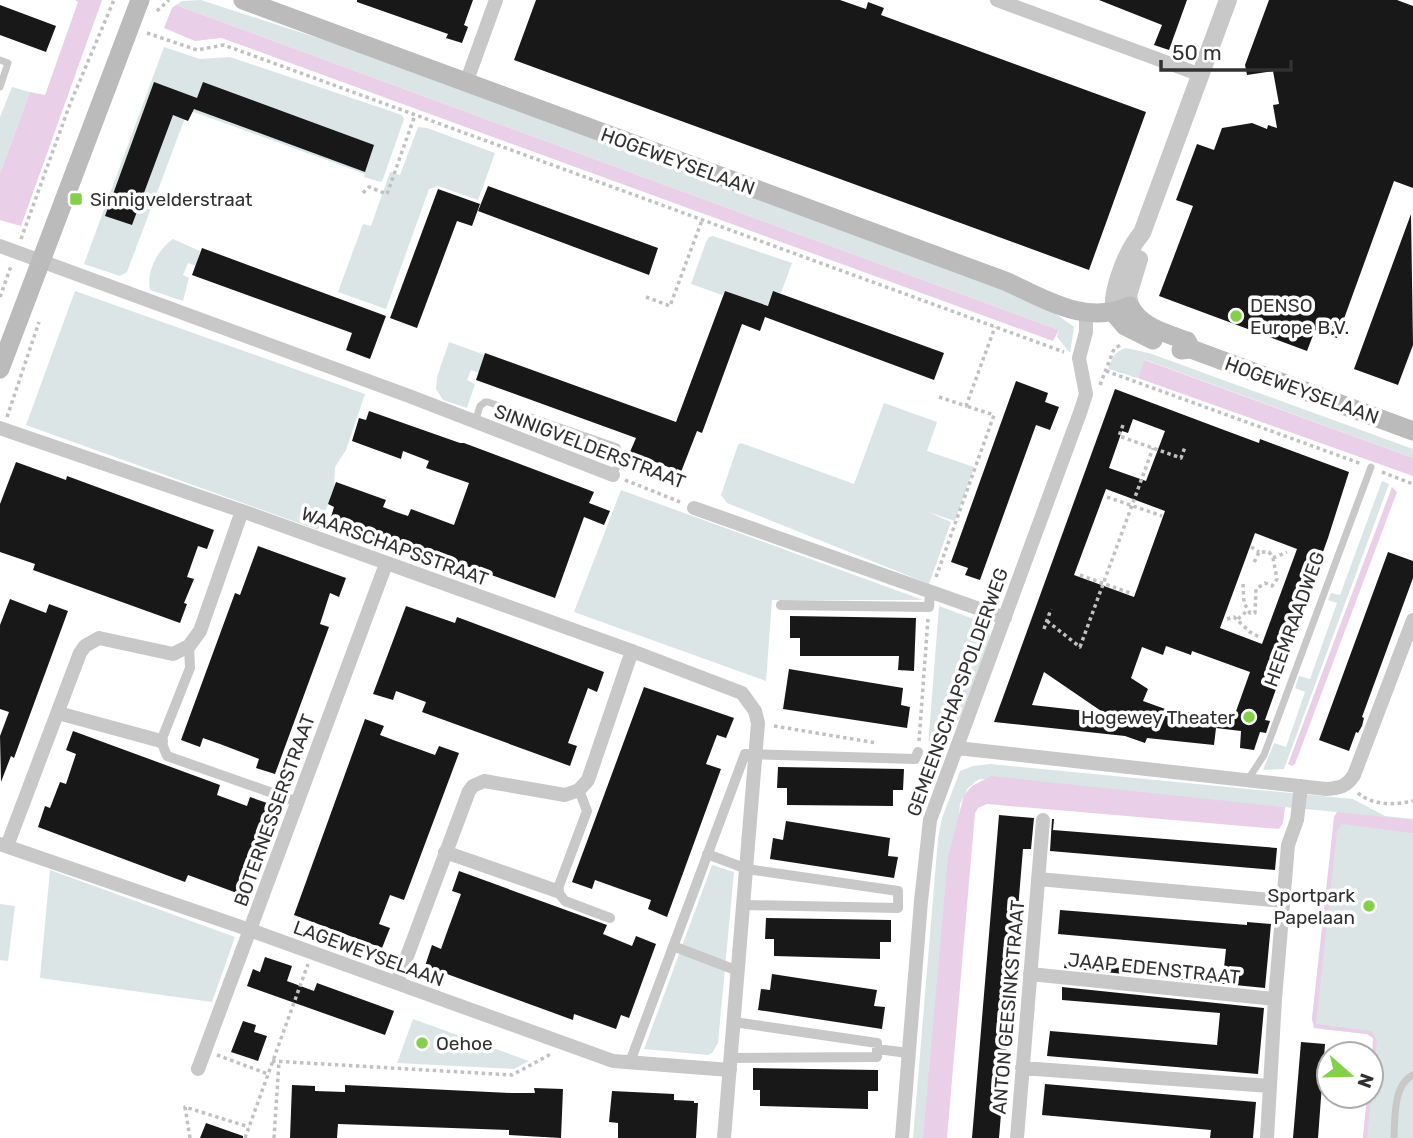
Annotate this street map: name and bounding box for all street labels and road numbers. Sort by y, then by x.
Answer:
street label: HOGEWEYSELAAN [598,123,758,200]
street label: HOGEWEYSELAAN [1222,352,1382,429]
street label: SINNIGVELDERSTRAAT [491,399,689,494]
street label: WAARSCHAPSSTRAAT [298,502,492,591]
street label: HEEMRAADWEG [1259,548,1330,690]
street label: GEMEENSCHAPSPOLDERWEG [902,565,1013,820]
street label: BOTERNESSERSTRAAT [229,711,320,909]
street label: ANTON GEESINKSTRAAT [988,899,1029,1115]
street label: LAGEWEYSELAAN [290,915,447,991]
street label: JAAP EDENSTRAAT [1067,948,1241,989]

